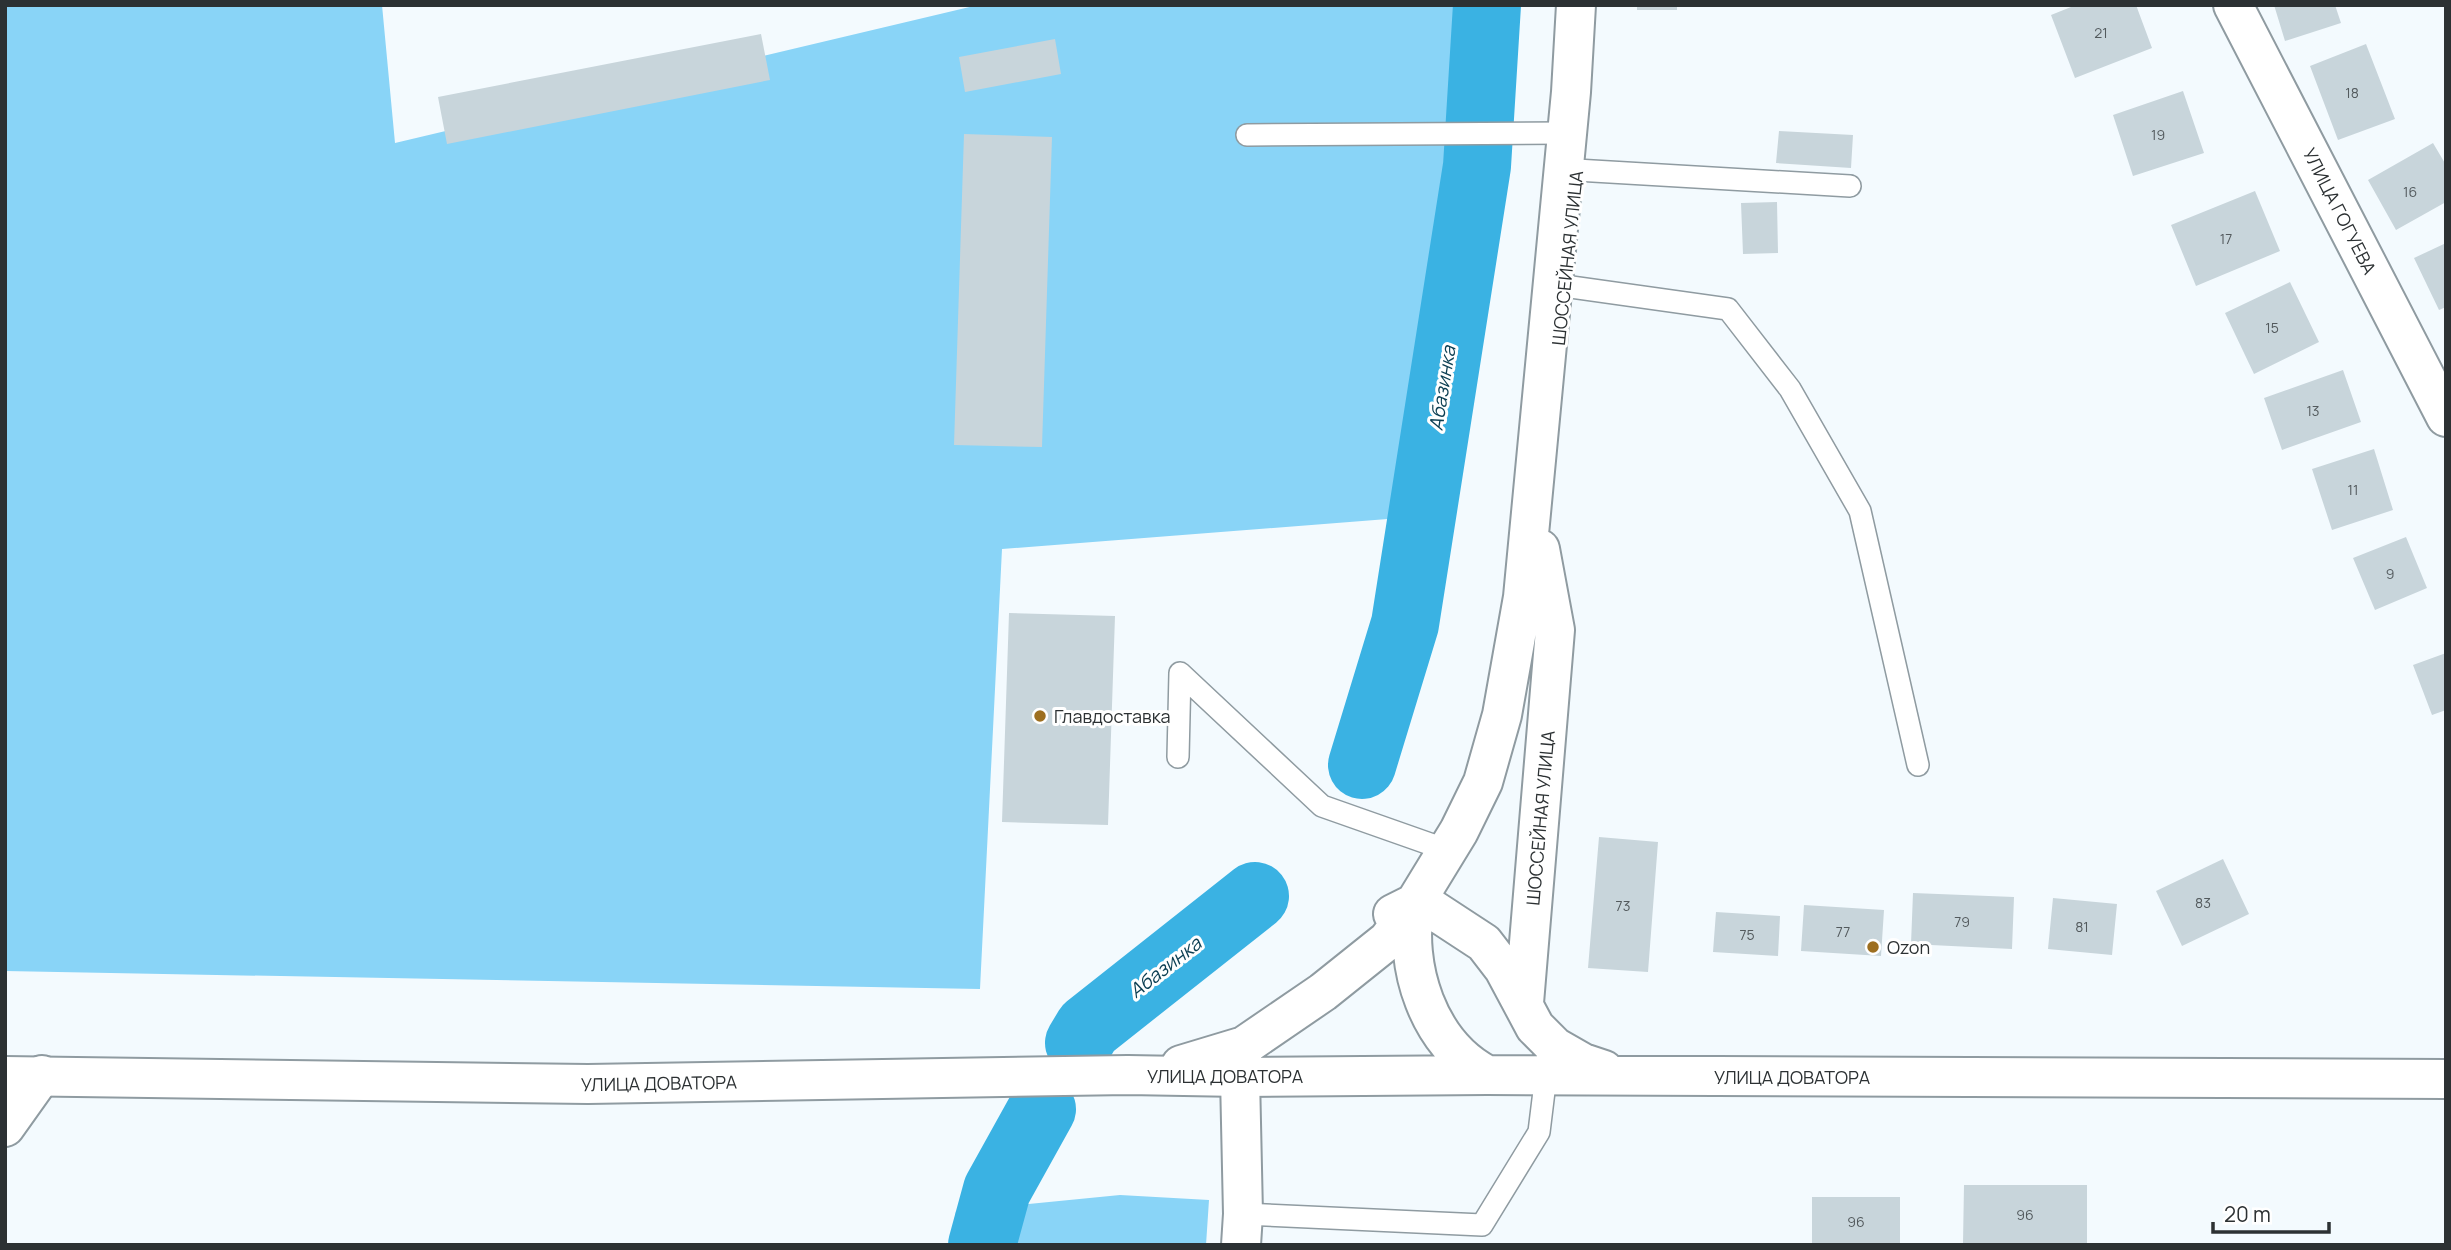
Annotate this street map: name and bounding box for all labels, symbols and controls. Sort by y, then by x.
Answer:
house number: 21 [2094,23,2108,42]
house number: 18 [2345,83,2359,102]
house number: 19 [2151,125,2165,144]
street label: УЛИЦА ГОГУЕВА [2298,144,2382,279]
street label: ШОССЕЙНАЯ УЛИЦА [1546,169,1588,347]
house number: 16 [2403,182,2417,201]
house number: 17 [2220,229,2232,248]
house number: 15 [2265,318,2279,337]
water label: Абазинка [1422,342,1462,432]
house number: 13 [2306,401,2320,420]
house number: 11 [2348,480,2358,499]
house number: 9 [2386,564,2394,583]
place label: Главдоставка [1054,704,1171,728]
marker: Главдоставка [1032,708,1048,724]
street label: ШОССЕЙНАЯ УЛИЦА [1520,729,1560,906]
house number: 83 [2195,893,2211,912]
house number: 73 [1616,896,1630,915]
house number: 79 [1954,912,1970,931]
house number: 81 [2075,917,2089,936]
house number: 77 [1836,922,1850,941]
house number: 75 [1739,925,1755,944]
water label: Абазинка [1123,930,1208,1004]
place label: Ozon [1887,935,1930,959]
marker: Ozon [1865,939,1881,955]
street label: УЛИЦА ДОВАТОРА [1147,1064,1304,1088]
street label: УЛИЦА ДОВАТОРА [1714,1065,1871,1089]
street label: УЛИЦА ДОВАТОРА [581,1070,738,1096]
scale bar [2213,1190,2328,1234]
text: 20 m [2224,1200,2271,1228]
house number: 96 [2016,1205,2034,1224]
house number: 96 [1847,1212,1865,1231]

